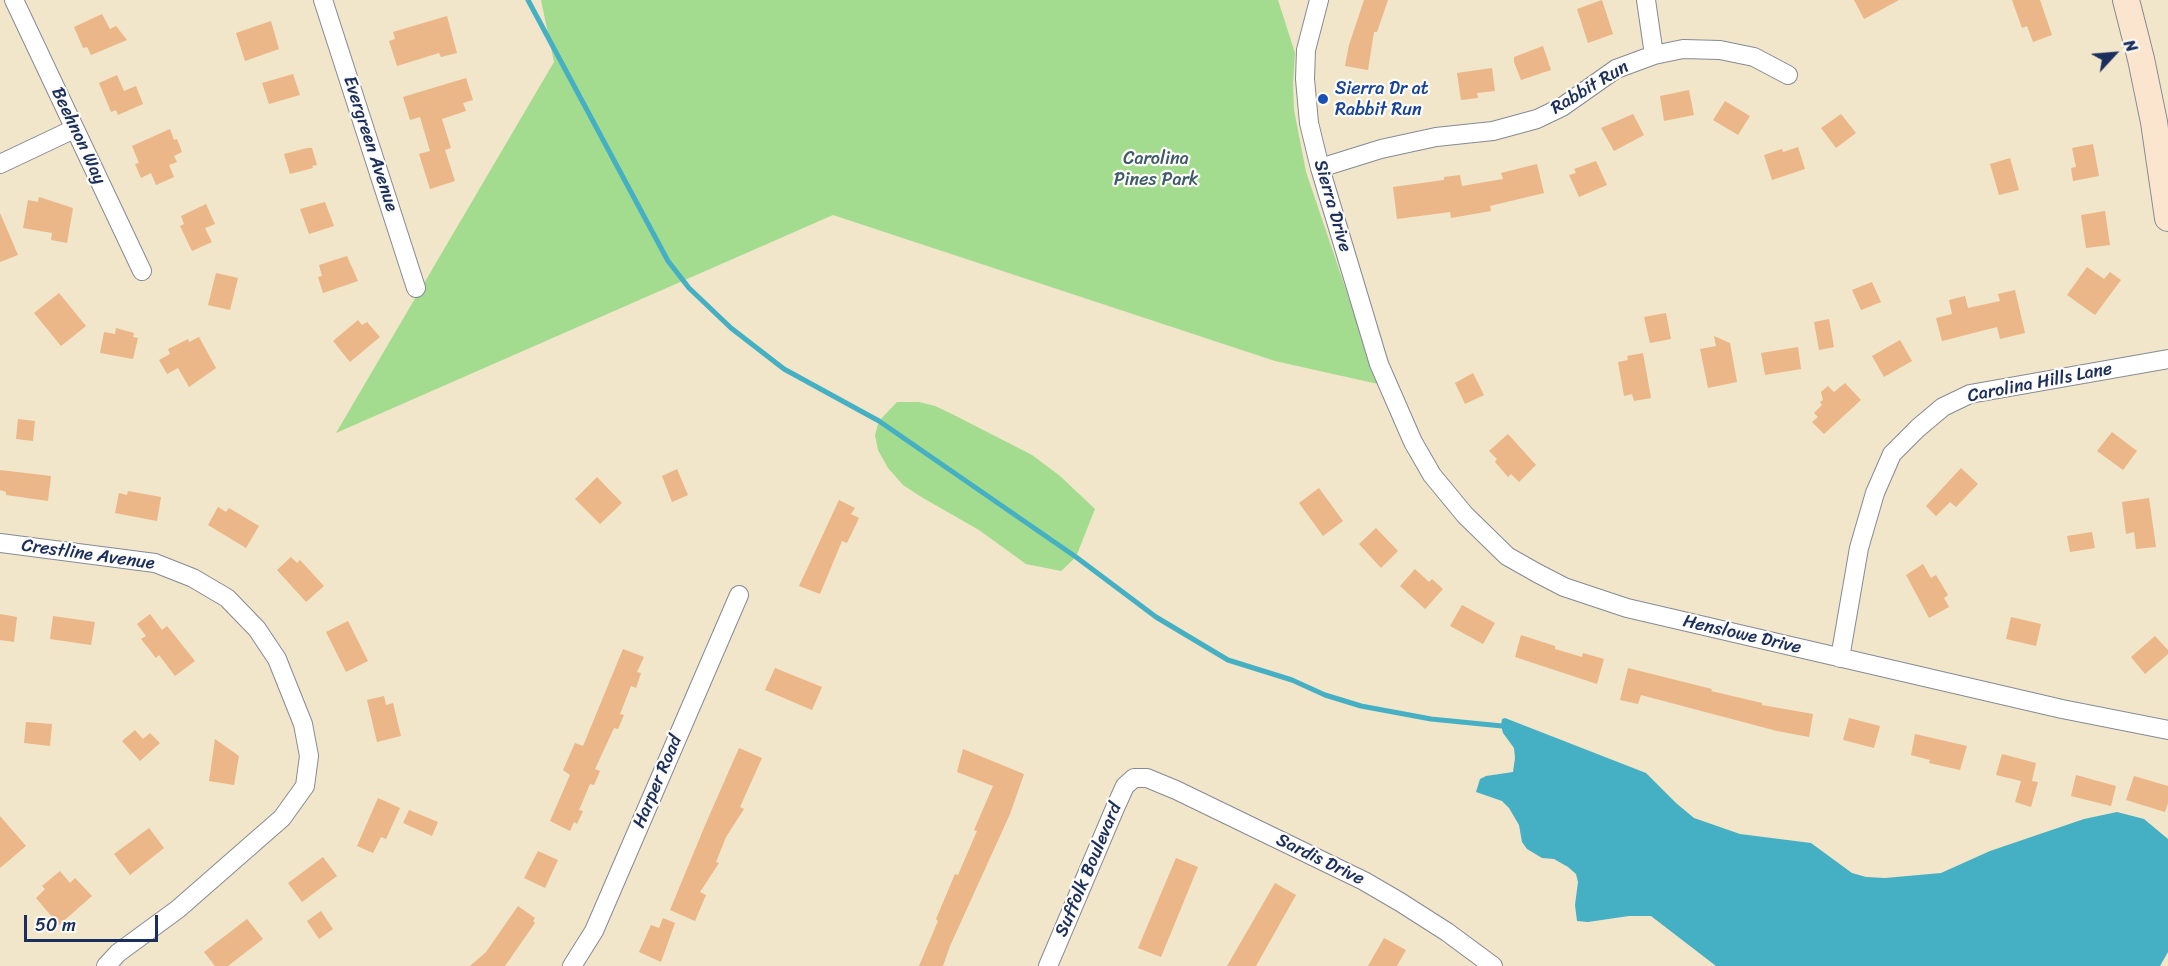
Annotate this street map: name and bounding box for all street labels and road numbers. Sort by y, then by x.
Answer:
street label: Rabbit Run [1547,56,1633,120]
street label: Evergreen Avenue [338,74,402,214]
street label: Beehnon Way [46,84,110,188]
street label: Sierra Drive [1309,157,1355,255]
street label: Carolina Hills Lane [1966,358,2114,408]
street label: Crestline Avenue [20,535,156,575]
street label: Henslowe Drive [1681,611,1803,659]
street label: Harper Road [629,732,687,832]
street label: Suffolk Boulevard [1051,800,1127,940]
street label: Sardis Drive [1273,829,1367,891]

